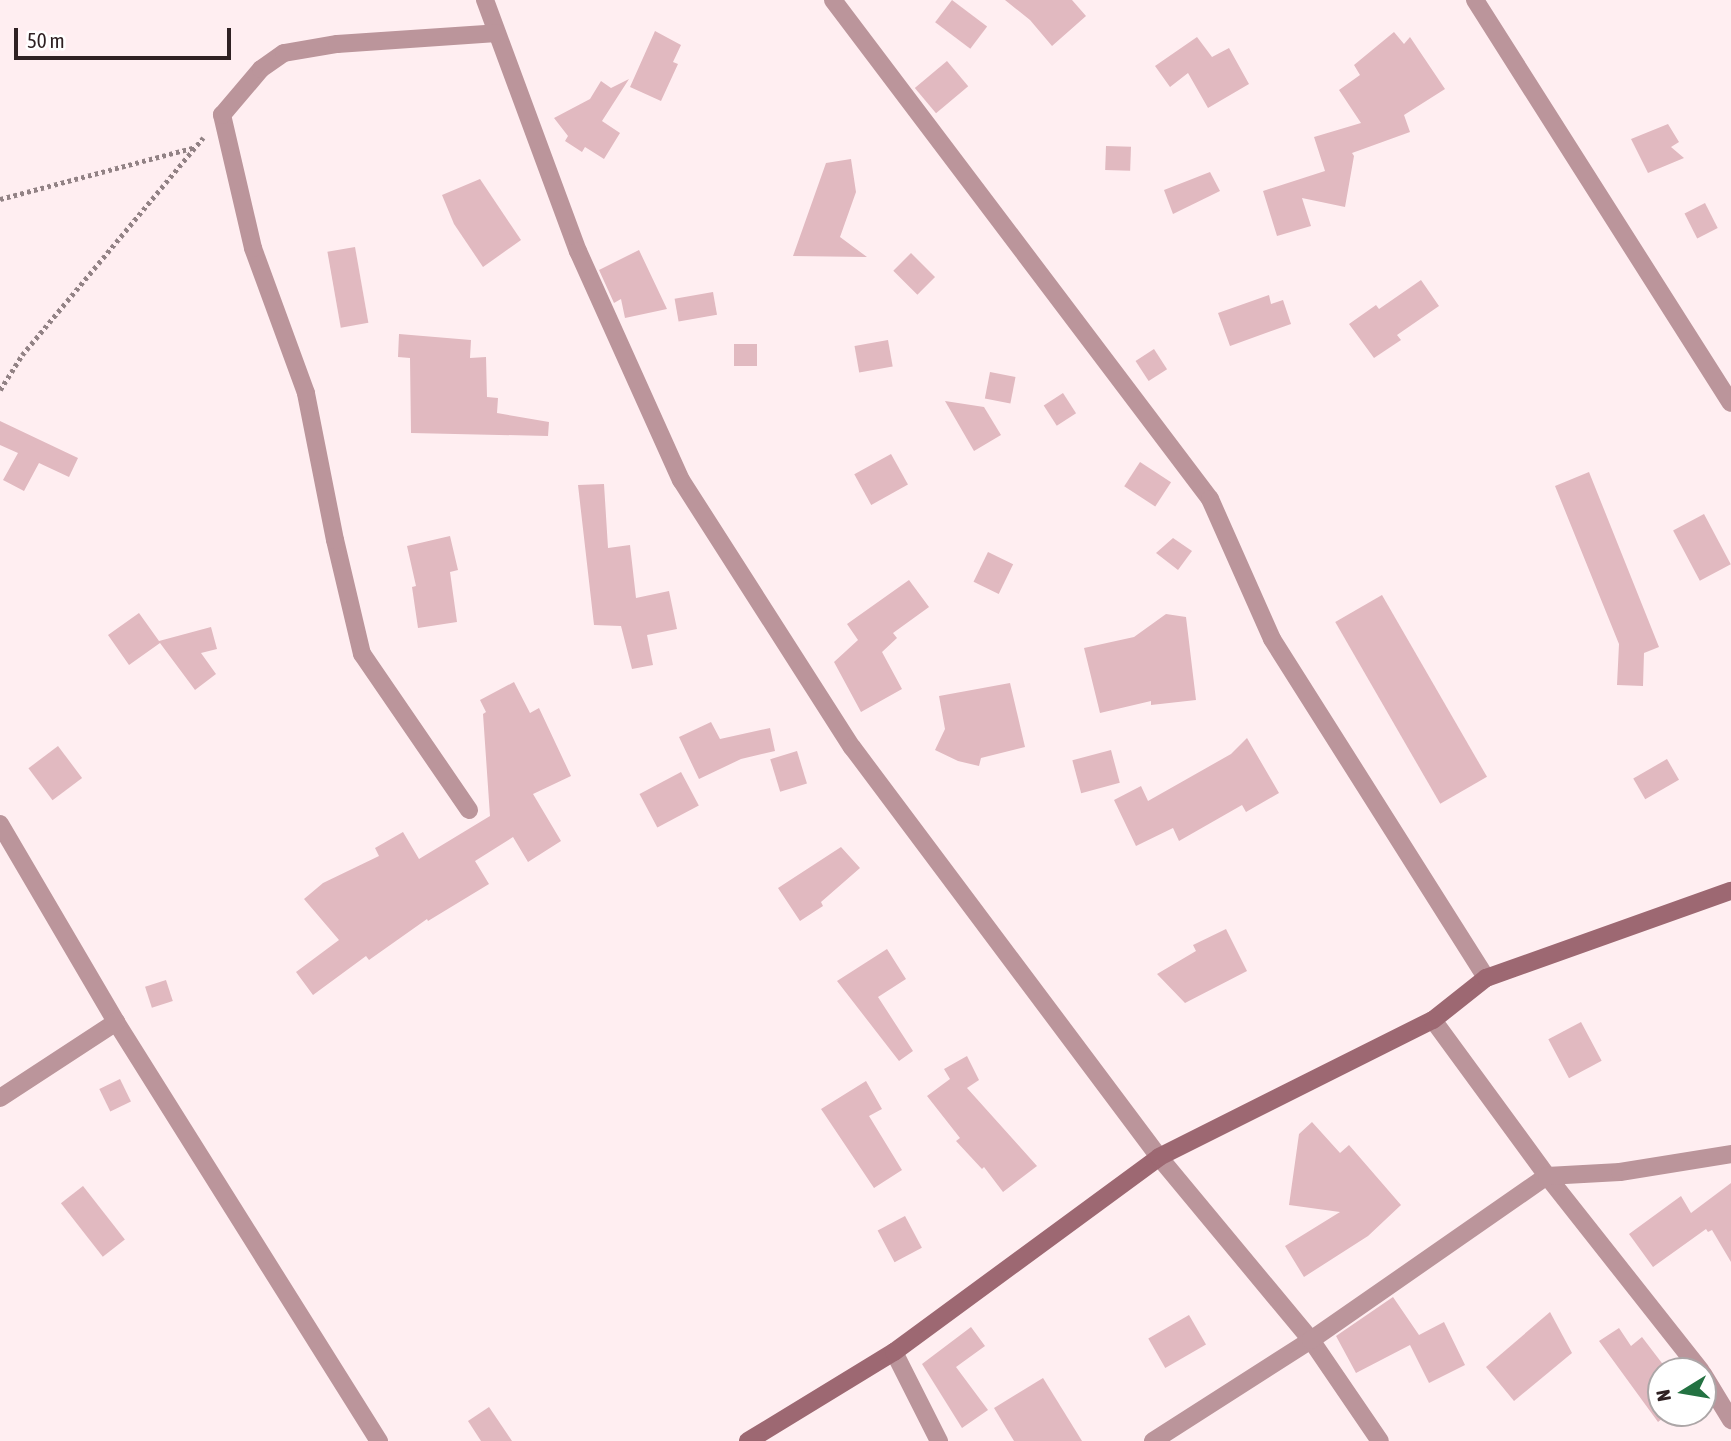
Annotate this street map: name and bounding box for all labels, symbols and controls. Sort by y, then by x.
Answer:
scale bar [18,14,234,58]
text: 50 m [27,28,65,52]
north arrow [1647,1357,1717,1427]
text: N [1651,1388,1675,1403]

